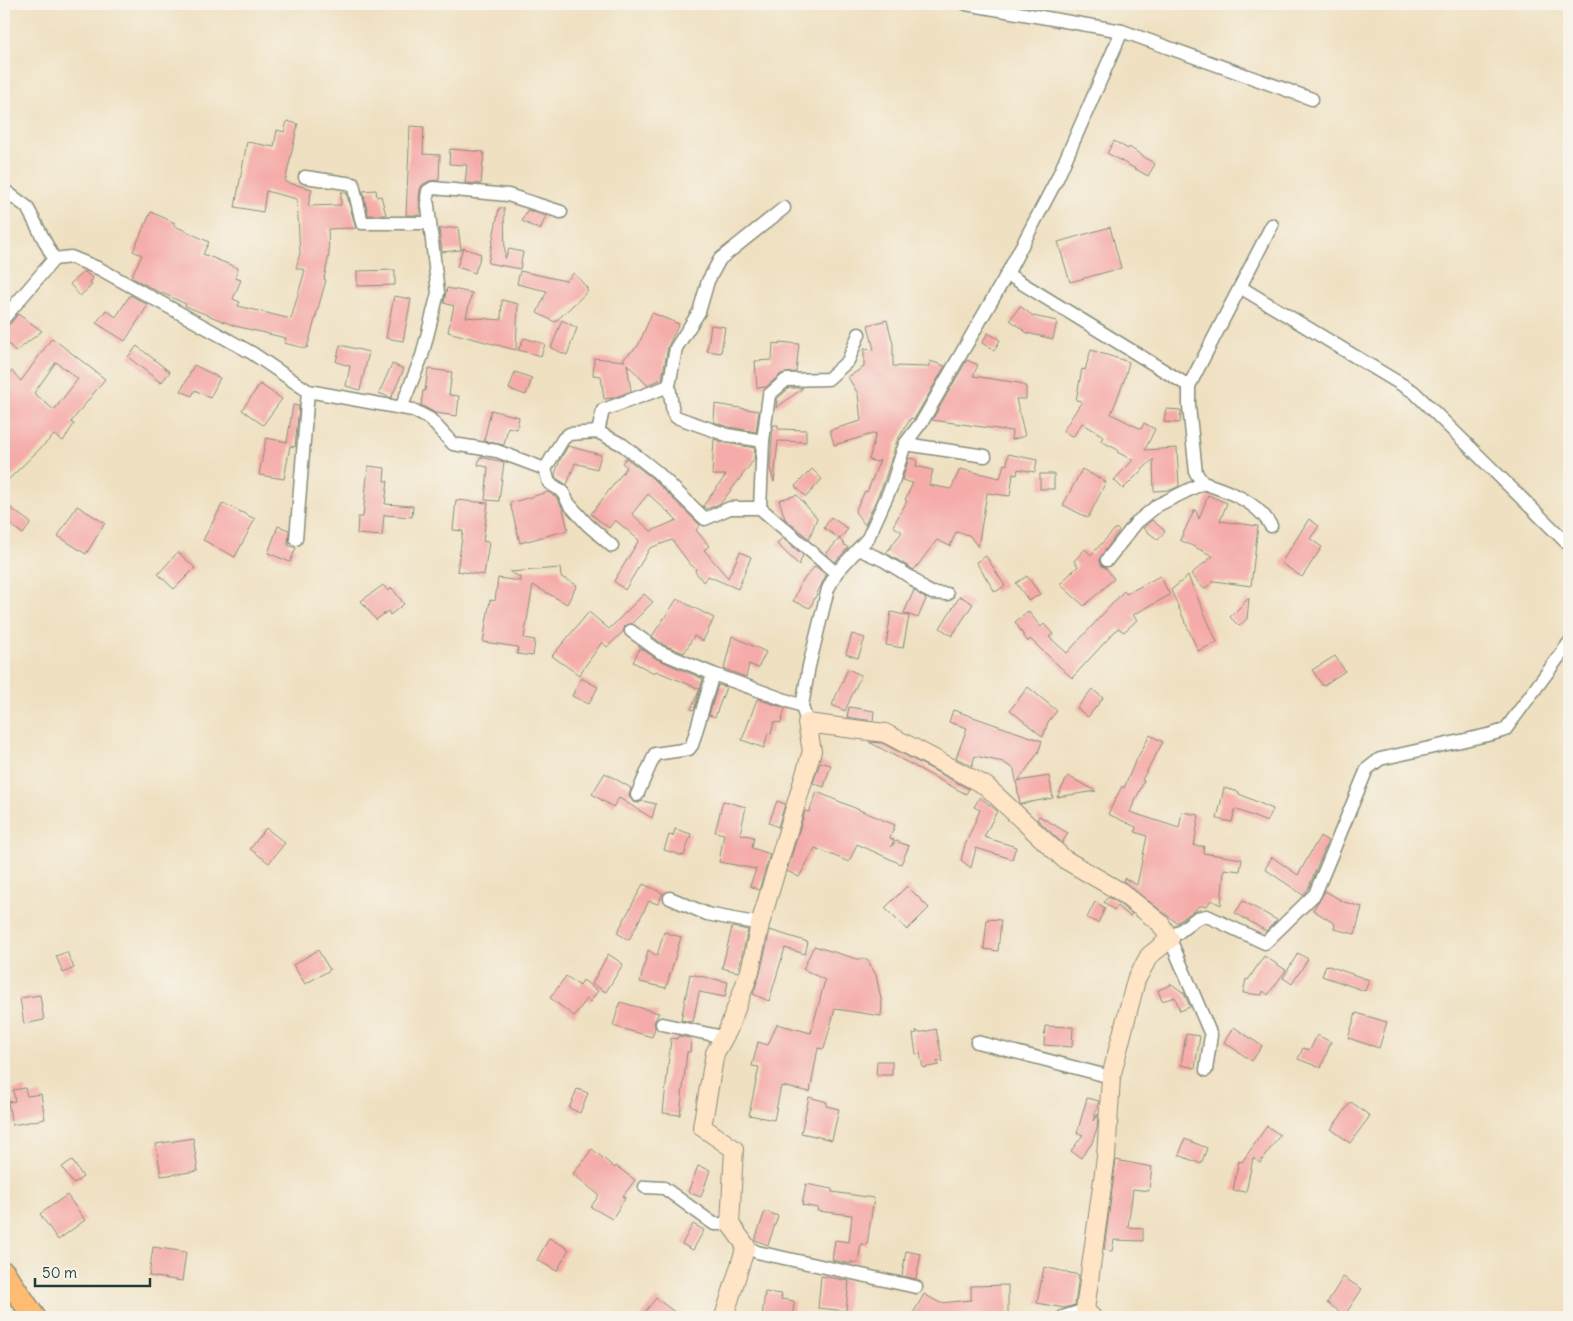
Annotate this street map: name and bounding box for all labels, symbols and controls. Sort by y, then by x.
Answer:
scale bar [35,1256,150,1288]
text: 50 m [42,1263,77,1282]

